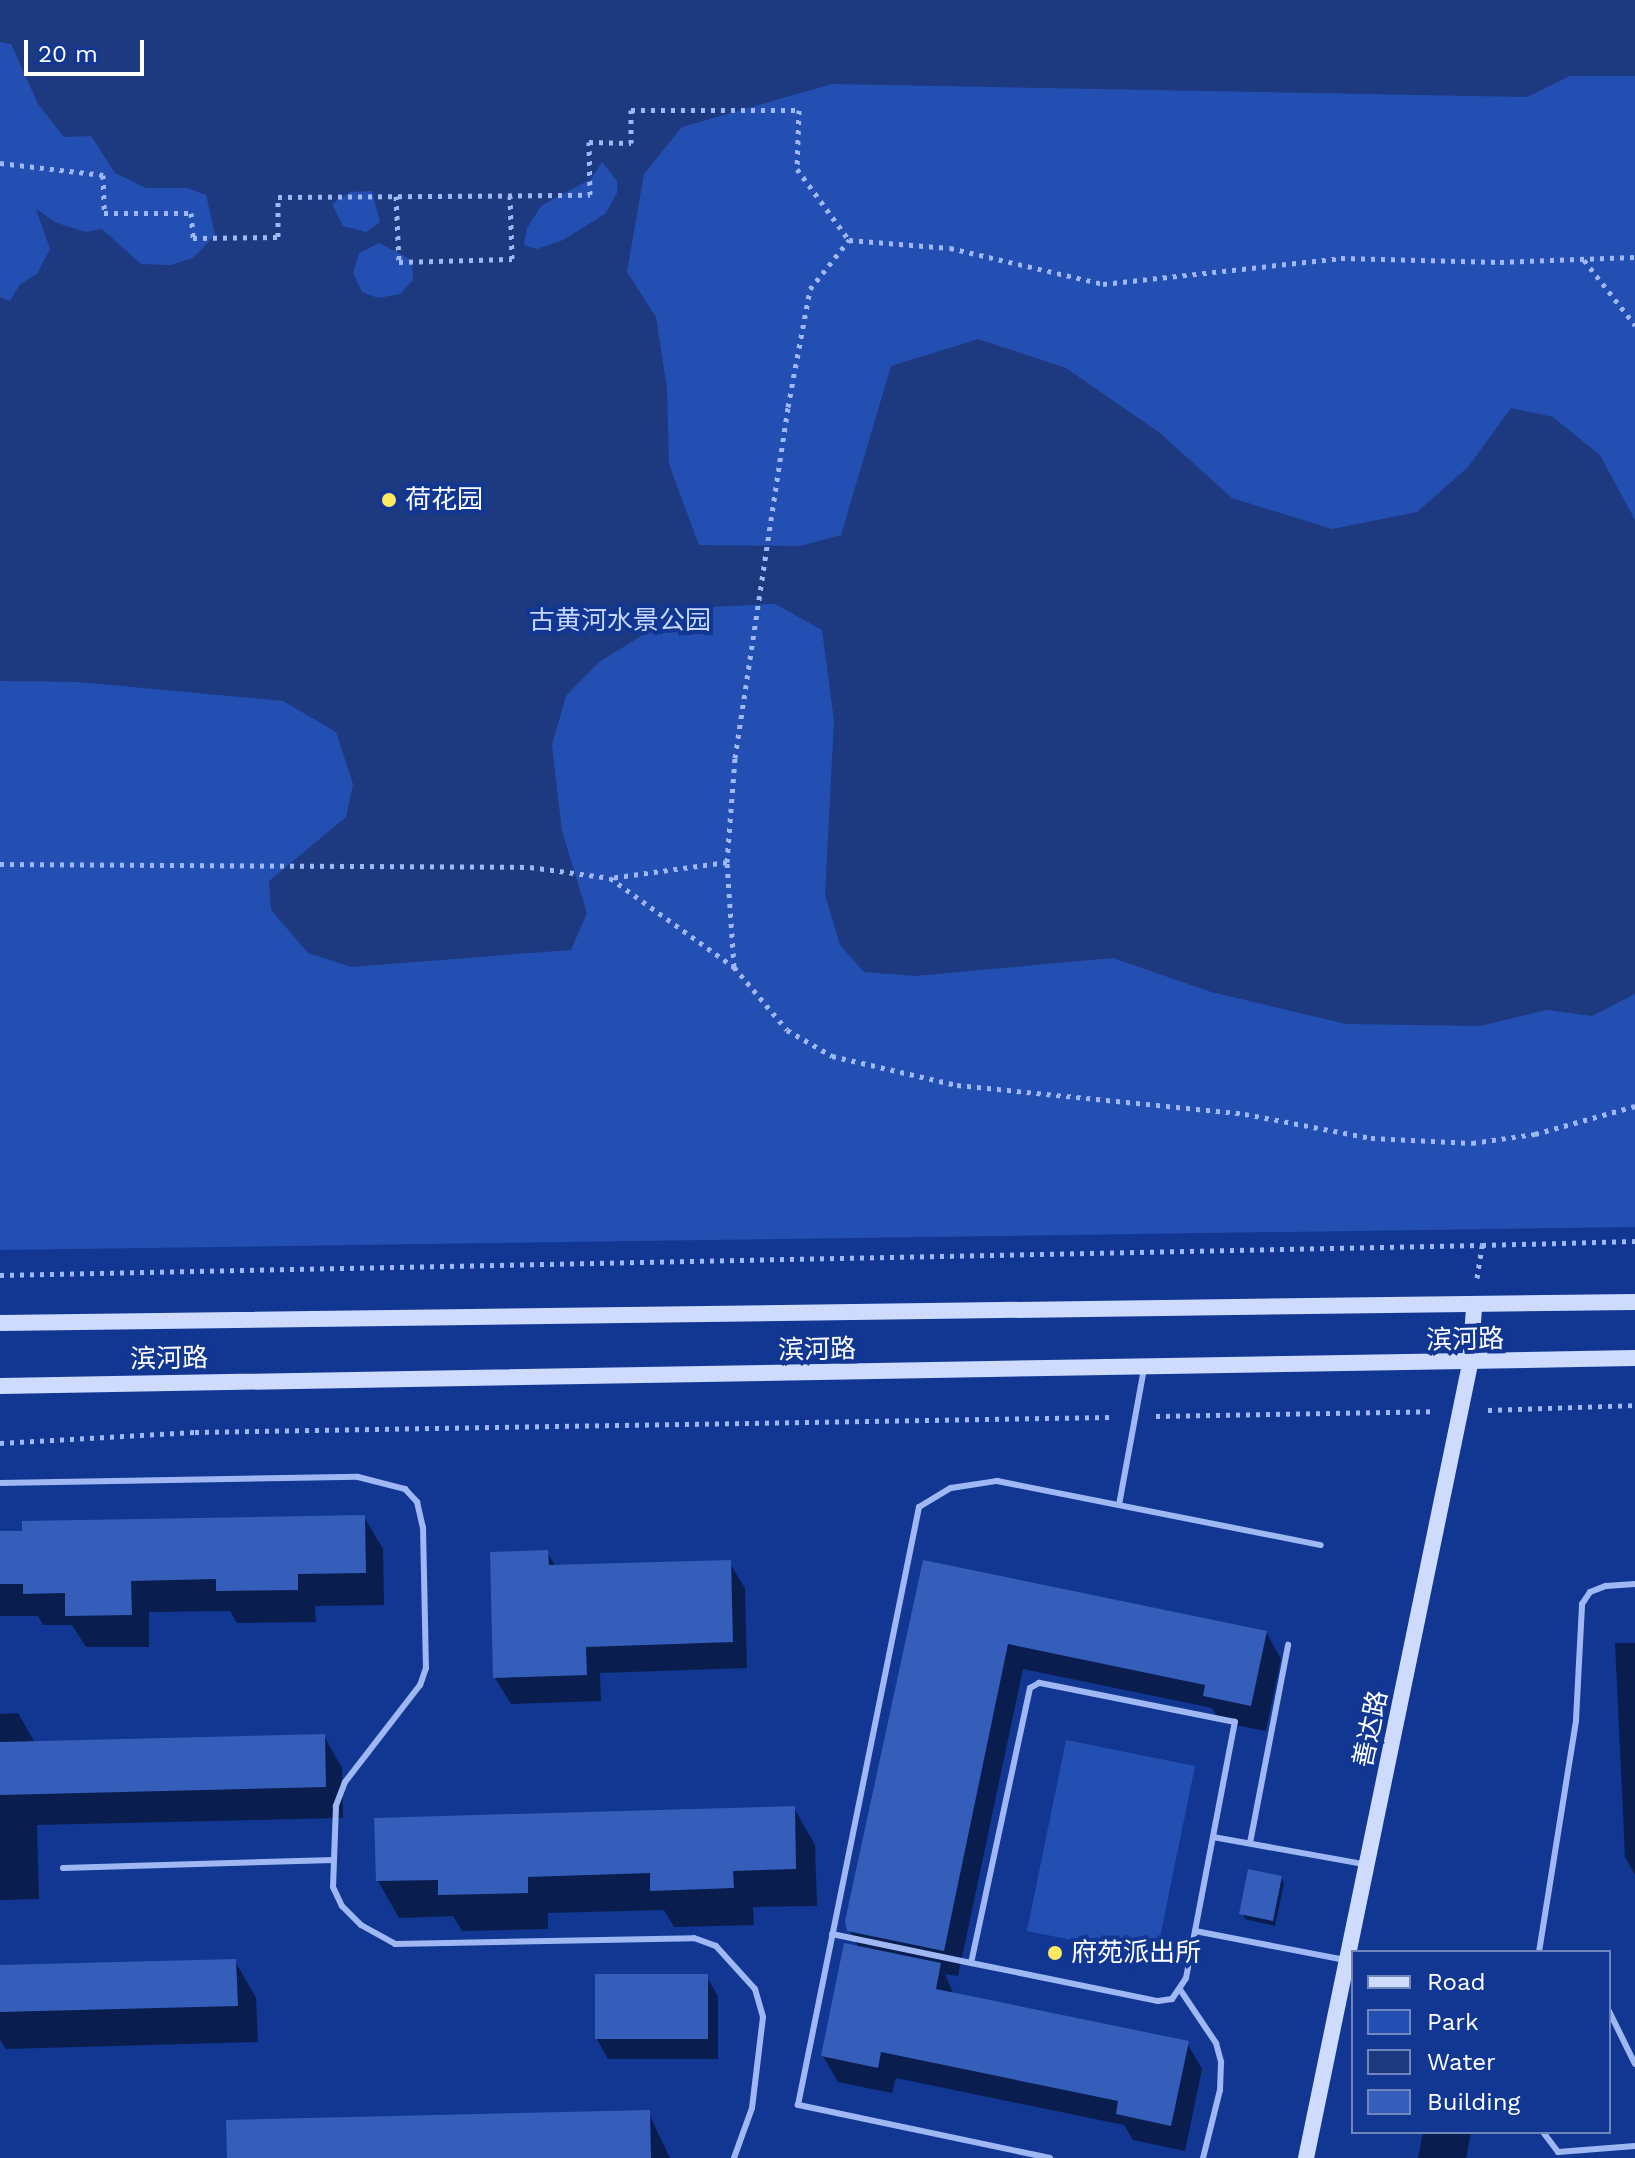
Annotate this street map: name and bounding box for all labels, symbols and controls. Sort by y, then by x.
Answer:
scale bar [28,24,148,74]
text: 20 m [38,40,98,68]
place label: 荷花园 [405,484,483,516]
marker: 荷花园 [380,491,398,509]
park label: 古黄河水景公园 [529,605,711,637]
street label: 滨河路 [1426,1324,1504,1356]
street label: 滨河路 [778,1334,856,1366]
street label: 滨河路 [130,1343,208,1375]
street label: 善达路 [1348,1688,1394,1770]
place label: 府苑派出所 [1071,1937,1201,1969]
marker: 府苑派出所 [1046,1944,1064,1962]
legend [1351,1950,1611,2134]
text: Road [1427,1968,1486,1996]
text: Park [1427,2008,1479,2036]
text: Water [1427,2048,1496,2076]
text: Building [1427,2088,1520,2116]

